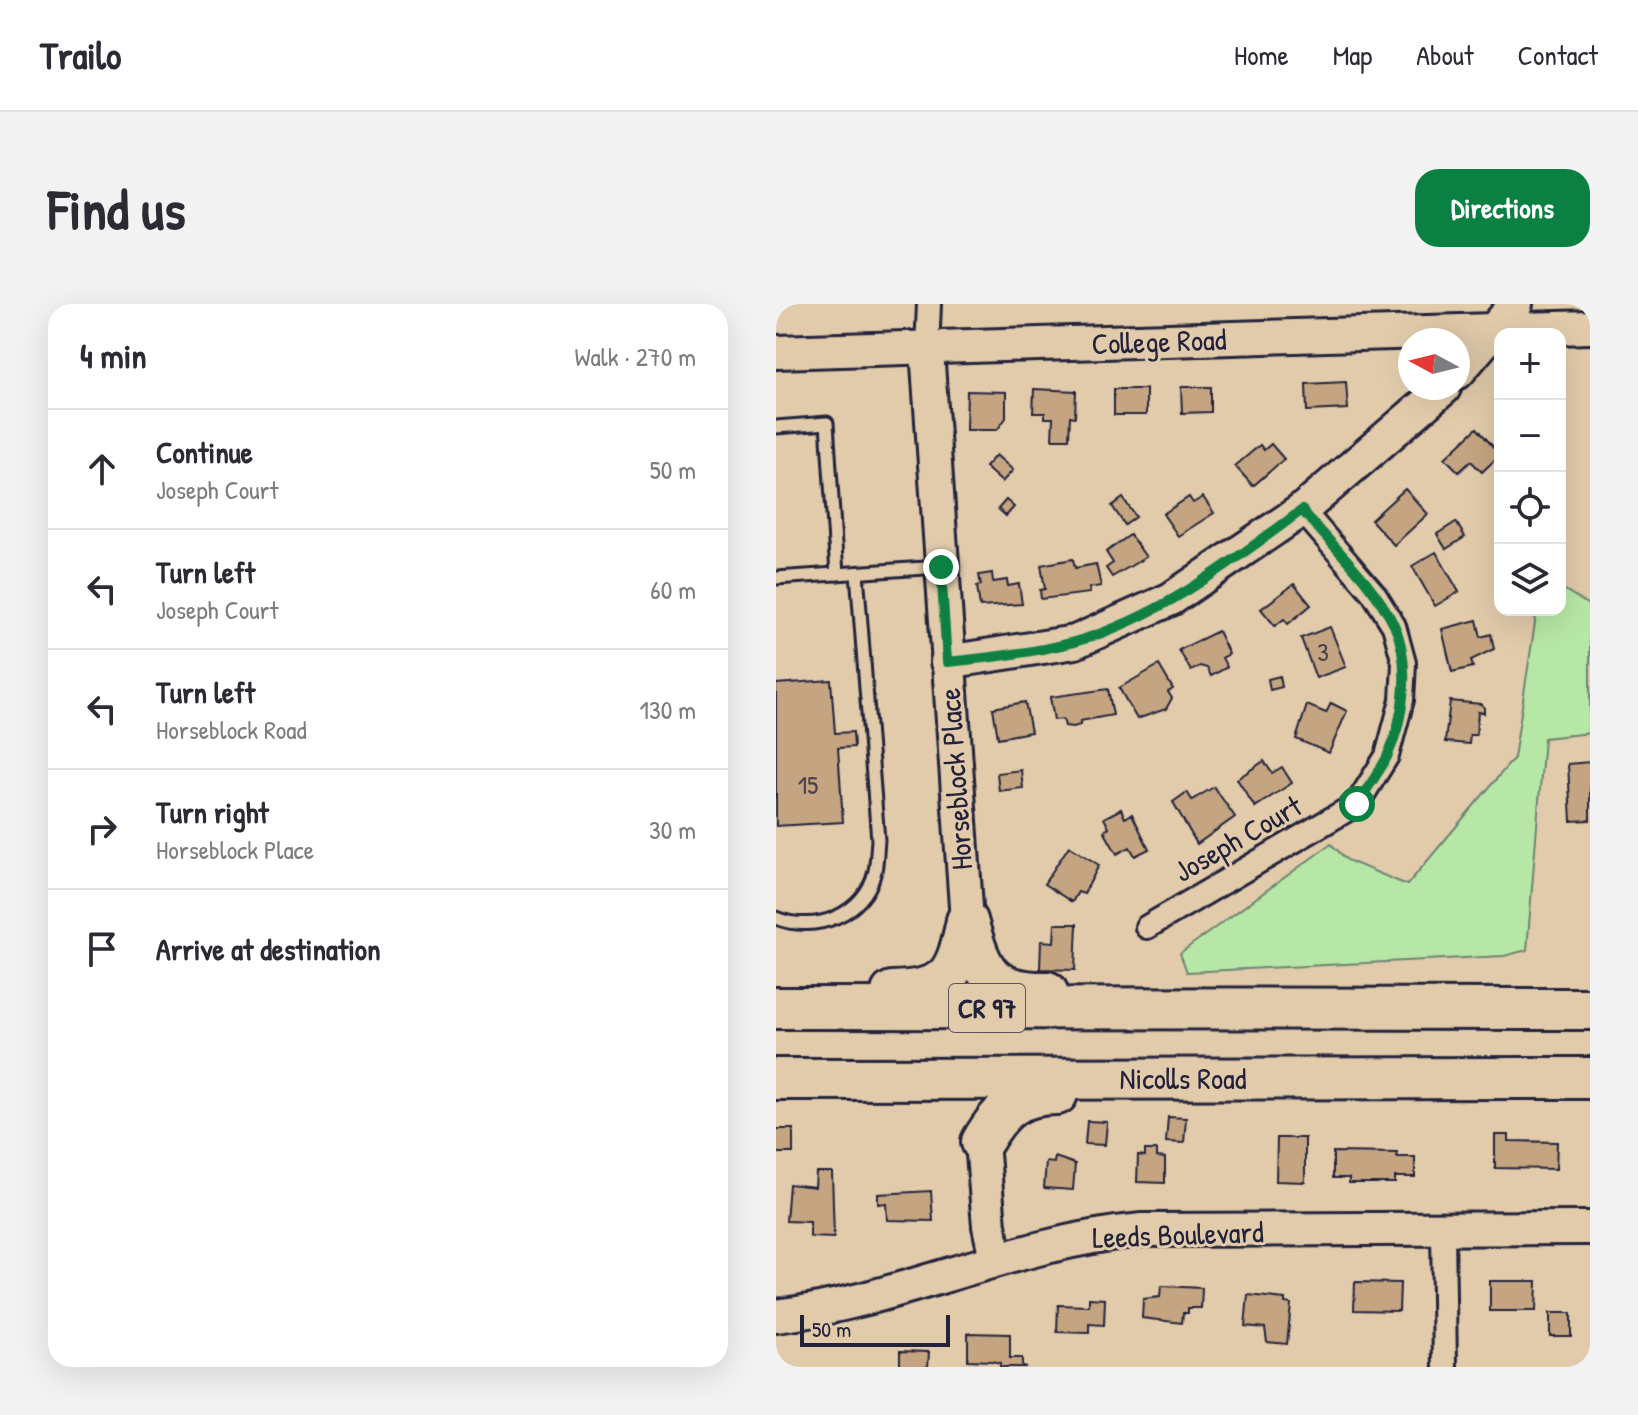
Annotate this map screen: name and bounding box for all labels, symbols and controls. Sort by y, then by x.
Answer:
text: Trailo [40,29,121,81]
text: Home [1234,36,1289,74]
text: Map [1333,36,1372,74]
text: About [1416,36,1474,74]
text: Contact [1518,36,1598,74]
button: Directions [1415,169,1590,247]
text: Find us [48,171,186,246]
street label: College Road [1091,319,1227,363]
north arrow [1398,328,1470,400]
map controls [1494,328,1566,616]
button: + [1494,328,1566,400]
text: 4 min [80,333,147,379]
text: Walk · 270 m [575,339,696,374]
button: − [1494,400,1566,472]
text: Continue [156,432,253,472]
icon: ahead [80,447,124,491]
text: 50 m [650,452,696,487]
text: Joseph Court [156,472,279,507]
button: locate [1494,472,1566,544]
button: layers [1494,544,1566,616]
route end [923,549,959,585]
text: Turn left [156,552,255,592]
icon: left [80,567,124,611]
text: 60 m [650,572,696,607]
text: Joseph Court [156,592,279,627]
house number: 3 [1317,634,1329,669]
text: Turn left [156,672,255,712]
icon: left [80,687,124,731]
street label: Horseblock Place [929,687,981,871]
text: 130 m [640,692,696,727]
text: Horseblock Road [156,712,307,747]
house number: 15 [798,767,818,802]
street label: Joseph Court [1166,785,1309,891]
route start [1339,786,1375,822]
text: Turn right [156,792,269,832]
icon: right [80,807,124,851]
text: 30 m [649,812,696,847]
text: Horseblock Place [156,832,314,867]
icon: arrive [80,927,124,971]
text: Arrive at destination [156,929,381,969]
road number: CR 97 [949,984,1025,1032]
street label: Nicolls Road [1120,1058,1247,1098]
street label: Leeds Boulevard [1092,1211,1265,1257]
scale bar [800,1311,950,1347]
text: 50 m [812,1314,851,1344]

